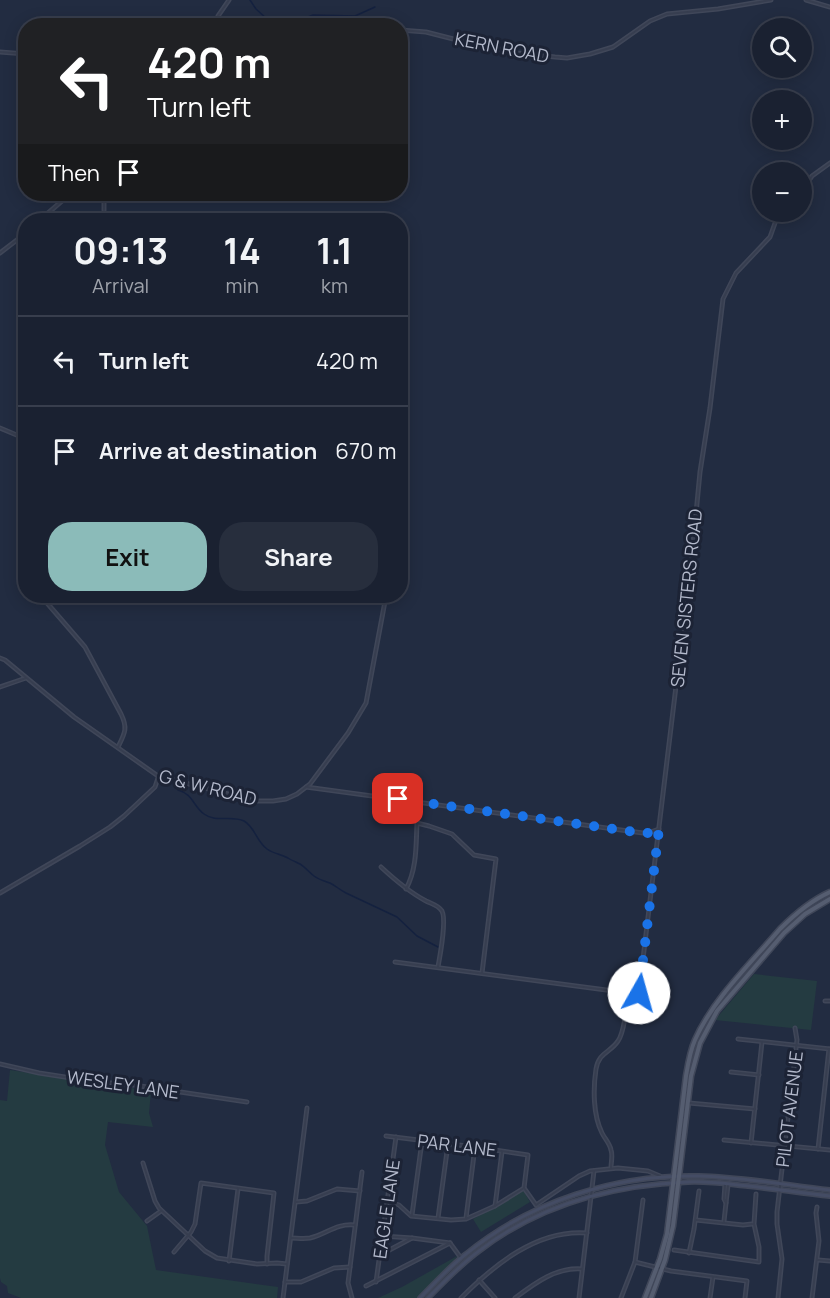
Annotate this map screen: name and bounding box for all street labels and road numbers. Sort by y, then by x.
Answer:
street label: KERN ROAD [453,26,551,68]
street label: SEVEN SISTERS ROAD [665,508,707,688]
street label: G & W ROAD [157,763,259,811]
street label: PILOT AVENUE [770,1050,808,1168]
street label: WESLEY LANE [65,1064,181,1104]
street label: PAR LANE [416,1128,498,1162]
street label: EAGLE LANE [367,1158,405,1260]

